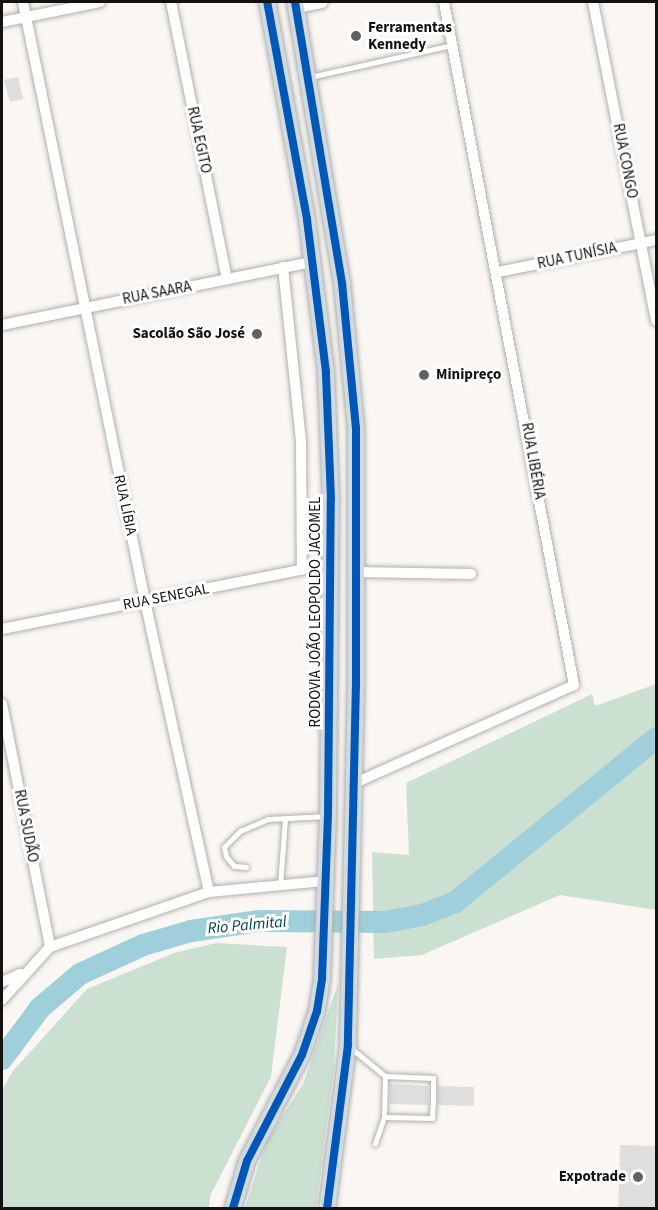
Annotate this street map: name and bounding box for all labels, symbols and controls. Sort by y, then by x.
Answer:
place label: Ferramentas Kennedy [368,18,452,53]
marker: Ferramentas Kennedy [349,29,363,43]
street label: RUA EGITO [183,105,215,175]
street label: RUA CONGO [609,122,641,200]
street label: RUA TUNÍSIA [536,239,618,273]
street label: RUA SAARA [121,277,193,309]
place label: Sacolão São José [132,325,245,343]
marker: Sacolão São José [250,327,264,341]
place label: Minipreço [436,366,501,384]
marker: Minipreço [417,368,431,382]
street label: RUA LIBÉRIA [517,421,549,501]
street label: RUA LÍBIA [110,473,140,537]
street label: RODOVIA JOÃO LEOPOLDO JACOMEL [307,497,325,727]
street label: RUA SENEGAL [121,580,211,614]
street label: RUA SUDÃO [10,788,42,864]
water label: Rio Palmital [207,912,287,938]
place label: Expotrade [559,1168,626,1186]
marker: Expotrade [631,1170,645,1184]

